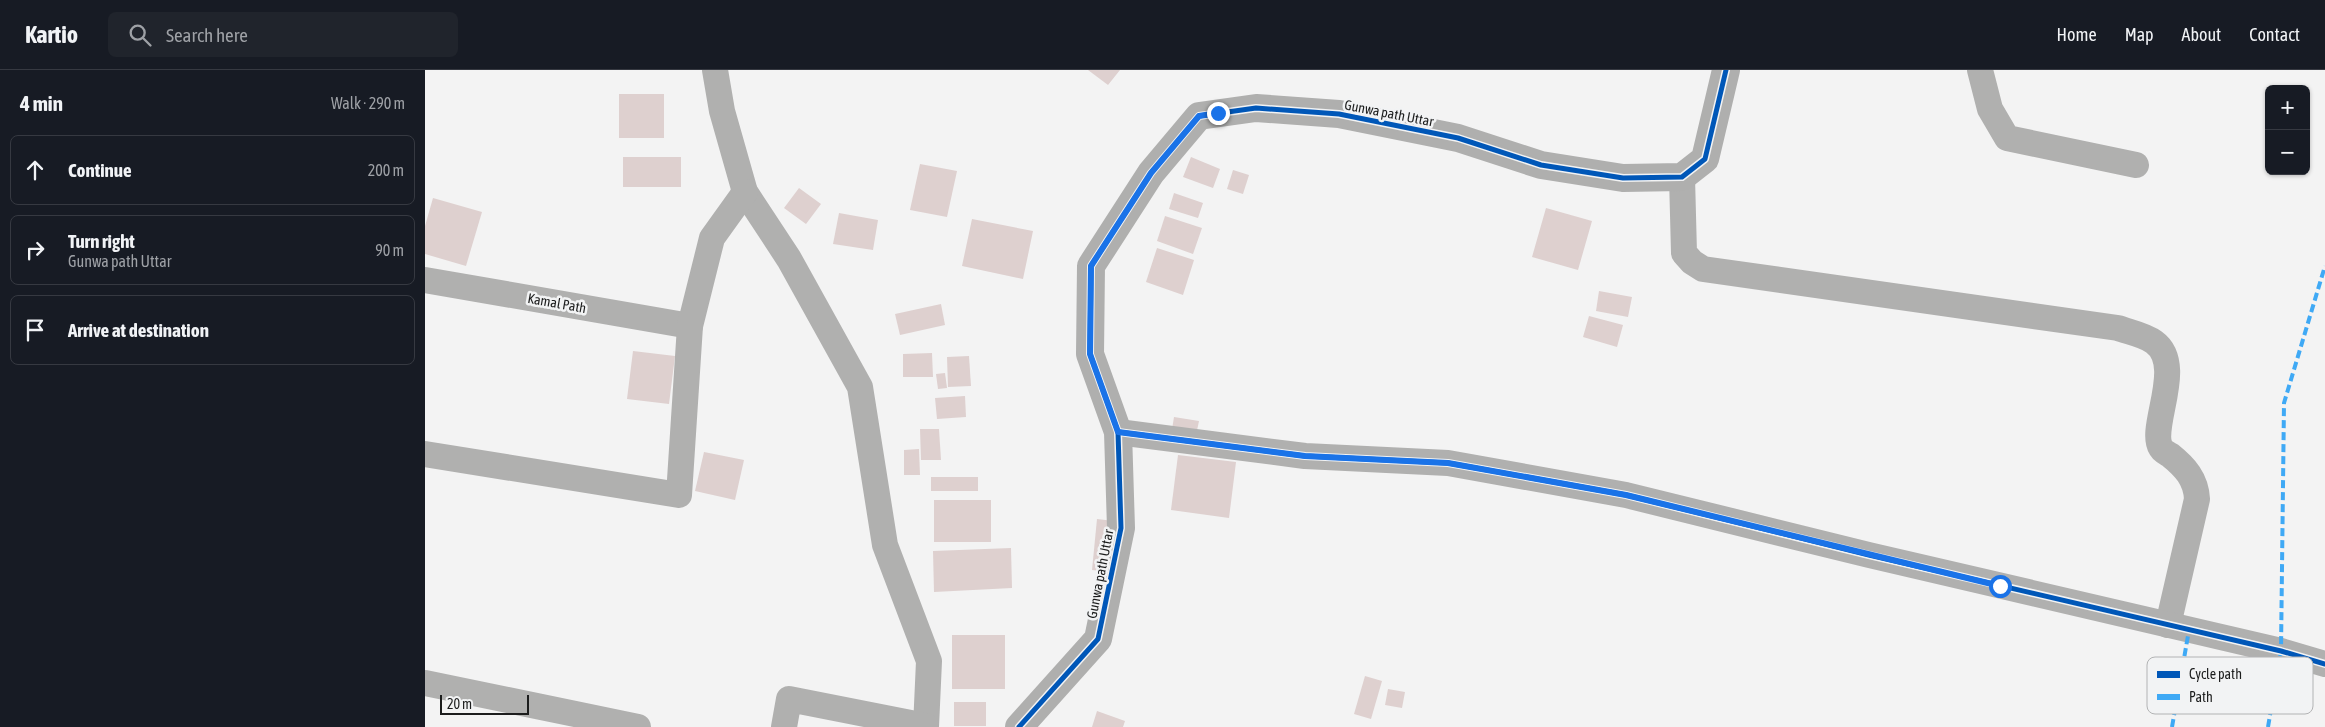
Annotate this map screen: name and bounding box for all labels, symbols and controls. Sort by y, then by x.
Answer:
search box [108,12,458,57]
text: Kartio [25,21,78,48]
icon: search [126,21,154,49]
text: Search here [166,24,248,46]
text: Home [2057,24,2097,45]
text: Map [2125,24,2154,45]
text: About [2182,24,2221,45]
text: Contact [2249,24,2300,45]
map controls [2265,85,2310,175]
button: + [2265,85,2310,130]
text: 4 min [20,91,63,115]
text: Walk · 290 m [331,94,405,112]
street label: Gunwa path Uttar [1343,97,1436,130]
route end [1207,102,1230,125]
button: − [2265,130,2310,175]
icon: ahead [21,156,49,184]
text: Continue [68,159,132,181]
text: 200 m [368,161,404,179]
text: Turn right [68,230,135,252]
icon: right [21,236,49,264]
text: 90 m [375,241,404,259]
text: Gunwa path Uttar [68,252,171,270]
street label: Kamal Path [526,290,588,316]
icon: arrive [21,316,49,344]
text: Arrive at destination [68,319,209,341]
street label: Gunwa path Uttar [1084,527,1117,620]
route start [1989,575,2012,598]
legend [2147,657,2313,714]
text: Cycle path [2189,666,2242,682]
text: Path [2189,689,2213,705]
scale bar [440,692,529,715]
text: 20 m [447,696,472,712]

